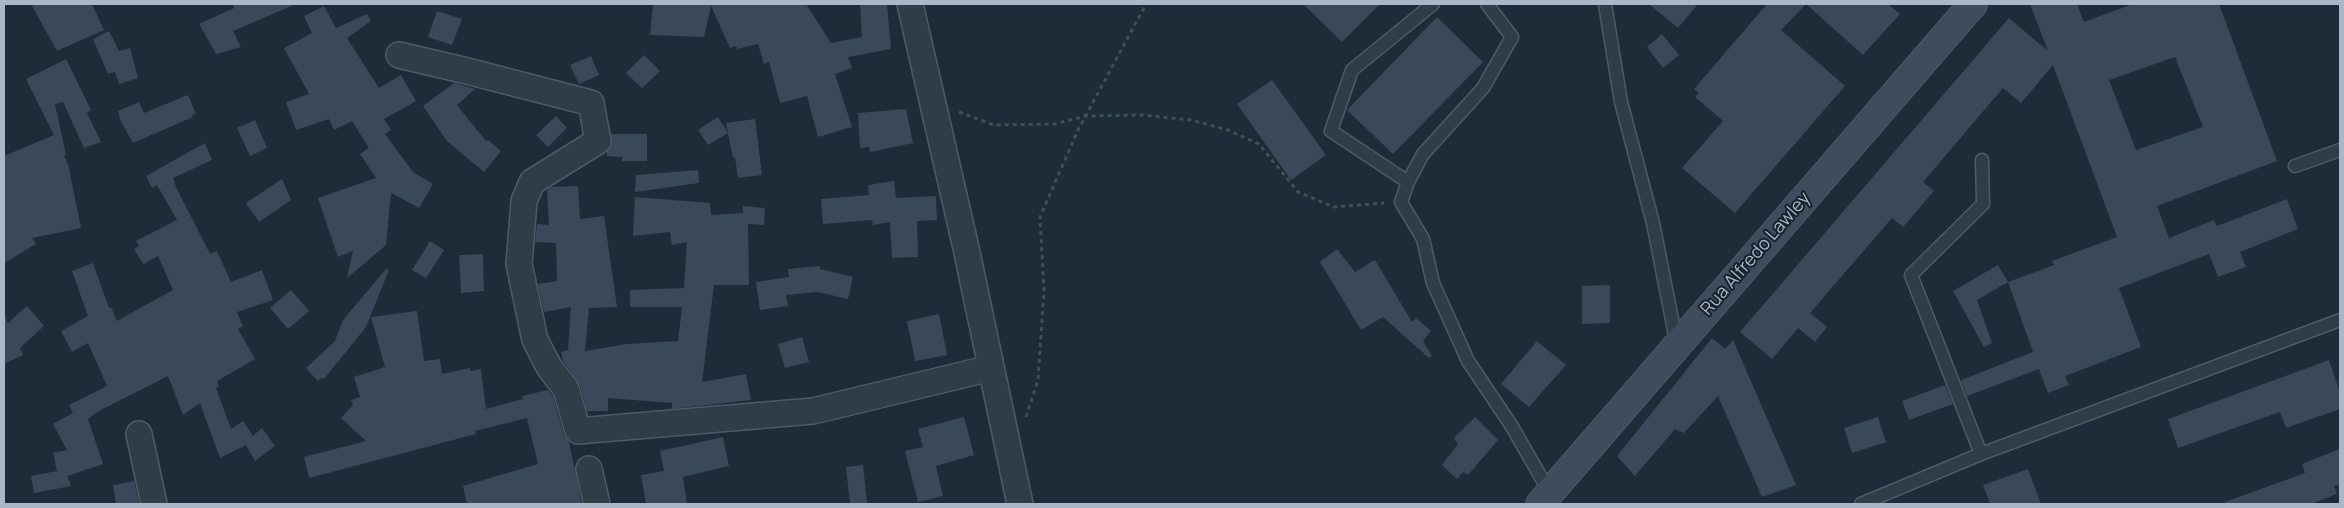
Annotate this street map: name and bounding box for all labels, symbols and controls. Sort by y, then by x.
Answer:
street label: Rua Alfredo Lawley [1697,188,1815,320]

